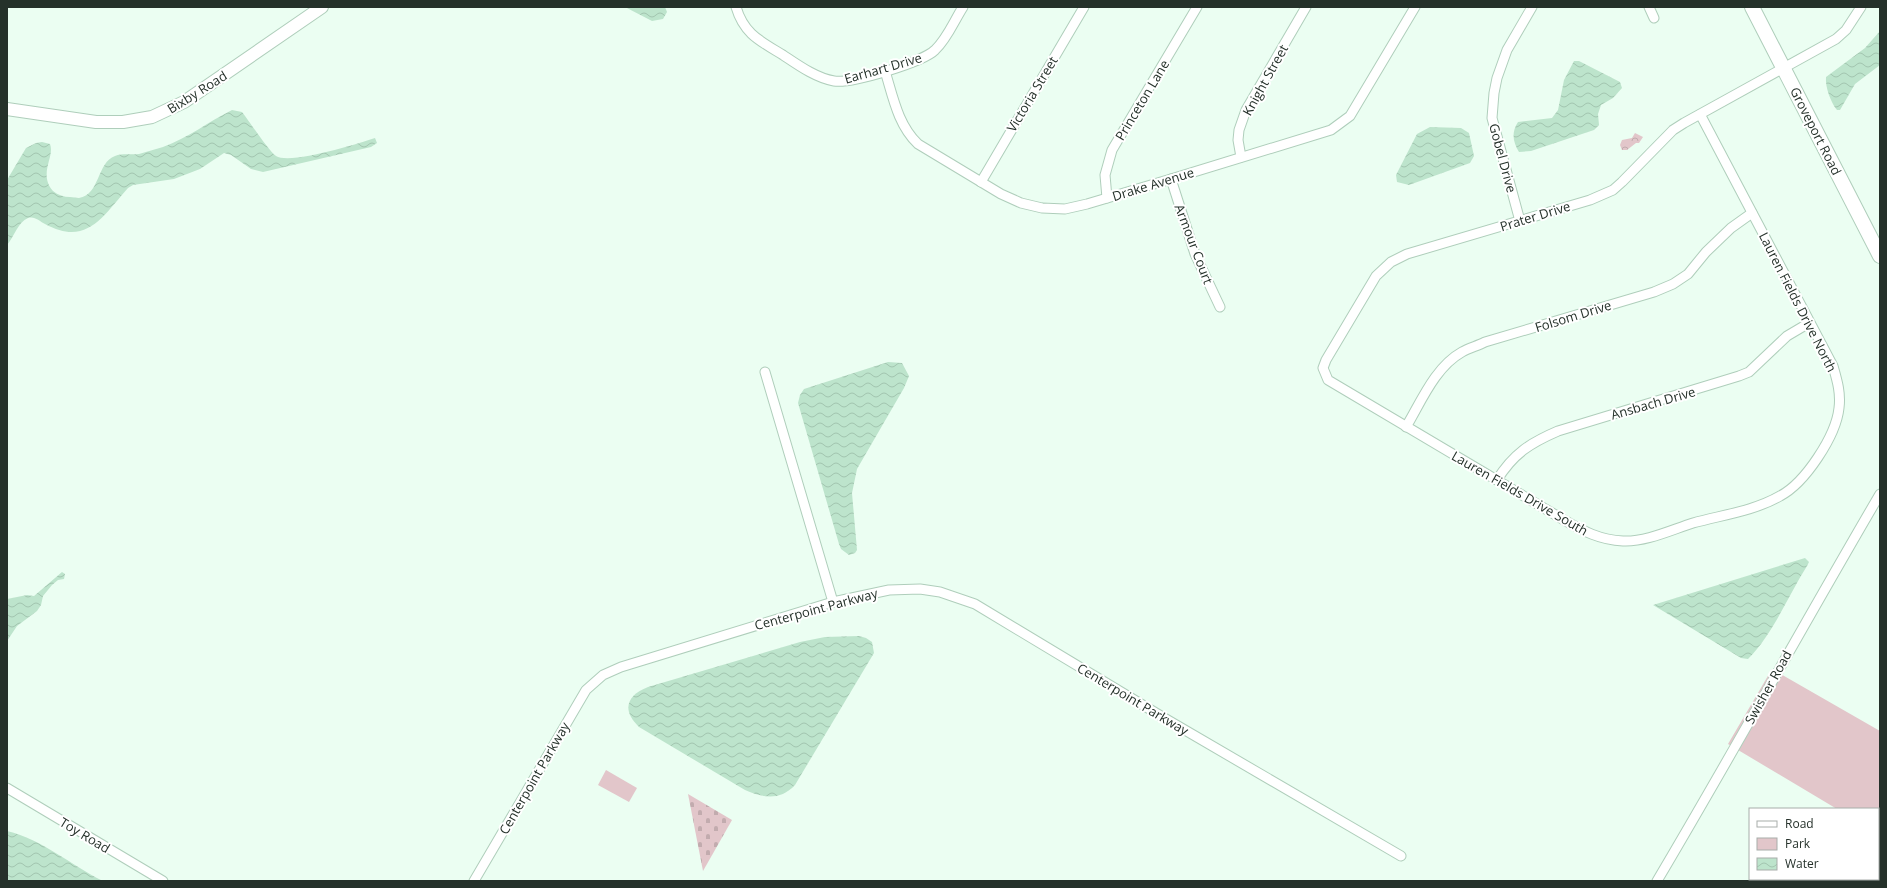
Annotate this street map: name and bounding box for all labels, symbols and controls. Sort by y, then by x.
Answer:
street label: Knight Street [1238,41,1292,119]
street label: Earhart Drive [842,48,924,88]
street label: Victoria Street [1002,53,1062,135]
street label: Princeton Lane [1111,56,1173,144]
street label: Bixby Road [164,67,230,117]
street label: Groveport Road [1786,84,1846,178]
street label: Gobel Drive [1485,121,1521,195]
street label: Drake Avenue [1110,163,1196,205]
street label: Prater Drive [1498,197,1572,235]
street label: Armour Court [1171,202,1218,287]
street label: Lauren Fields Drive North [1755,229,1841,375]
street label: Folsom Drive [1533,296,1613,336]
street label: Ansbach Drive [1609,382,1697,424]
street label: Lauren Fields Drive South [1448,447,1592,539]
street label: Centerpoint Parkway [752,584,880,634]
street label: Swisher Road [1740,647,1796,727]
street label: Centerpoint Parkway [1074,659,1192,740]
street label: Centerpoint Parkway [495,718,574,837]
legend [1749,808,1879,880]
street label: Toy Road [56,813,114,857]
text: Road [1785,815,1814,832]
text: Park [1785,835,1811,852]
text: Water [1785,855,1819,872]

